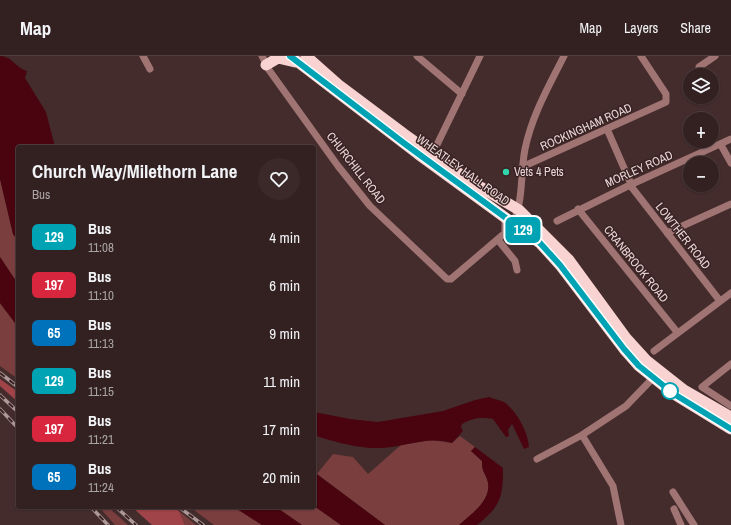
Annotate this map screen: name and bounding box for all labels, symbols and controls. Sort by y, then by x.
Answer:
text: Map [20,15,51,41]
text: Map [580,19,602,37]
text: Layers [624,19,658,37]
text: Share [680,19,711,37]
map controls [683,68,719,192]
button: layers [683,68,719,104]
street label: ROCKINGHAM ROAD [538,100,634,154]
button: + [683,112,719,148]
street label: CHURCHILL ROAD [323,129,389,207]
street label: WHEATLEY HALL ROAD [413,131,513,209]
street label: MORLEY ROAD [603,147,675,191]
button: − [683,156,719,192]
text: Church Way/Milethorn Lane [32,158,237,184]
button: heart [258,158,300,200]
place label: Vets 4 Pets [514,164,564,180]
marker: Vets 4 Pets [501,167,511,177]
text: Bus [32,186,50,203]
street label: LOWTHER ROAD [652,199,714,273]
line badge: 129 [500,217,546,243]
text: Bus [88,218,111,239]
text: 129 [513,221,533,239]
street label: CRANBROOK ROAD [600,222,672,306]
text: 4 min [269,227,300,248]
text: 129 [44,228,64,246]
text: 11:08 [88,239,114,256]
text: Bus [88,266,111,287]
text: 6 min [269,275,300,296]
text: 197 [44,276,64,294]
text: 11:10 [88,287,114,304]
text: Bus [88,314,111,335]
text: 9 min [269,323,300,344]
text: 65 [48,324,60,342]
text: 11:13 [88,335,114,352]
text: Bus [88,362,111,383]
text: 11 min [263,371,300,392]
text: 129 [44,372,64,390]
unlabelled marker [661,382,679,400]
text: 11:15 [88,383,114,400]
text: Bus [88,410,111,431]
text: 17 min [262,419,300,440]
text: 197 [44,420,64,438]
text: 11:21 [88,431,114,448]
text: Bus [88,458,111,479]
text: 20 min [262,467,300,488]
text: 65 [48,468,60,486]
text: 11:24 [88,479,114,496]

